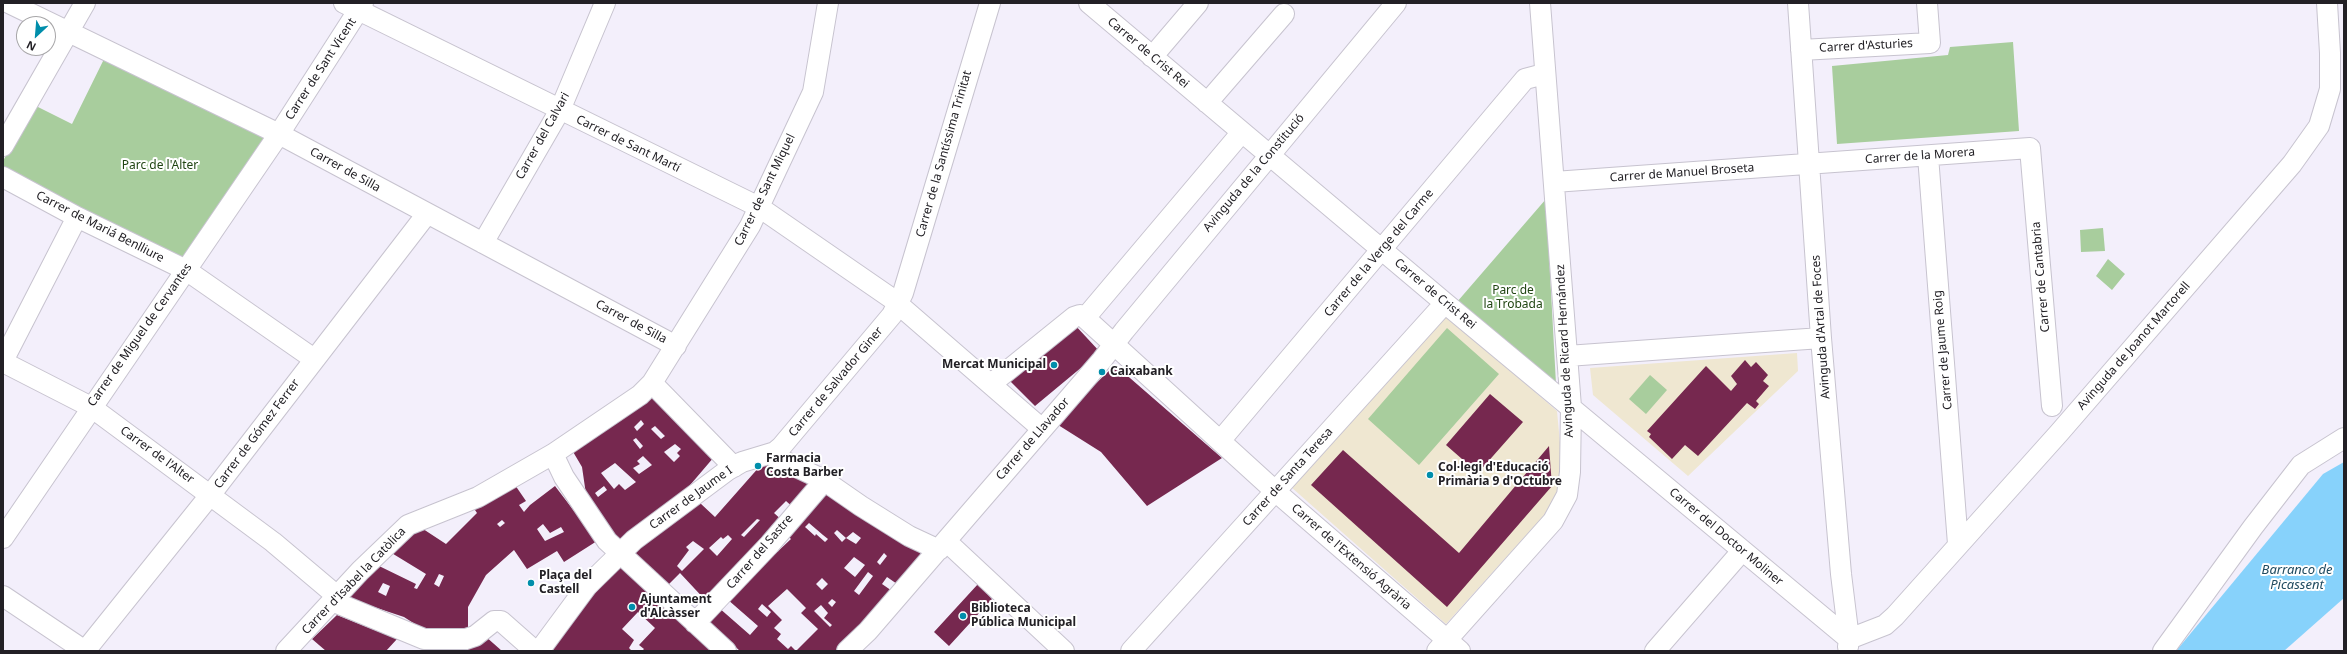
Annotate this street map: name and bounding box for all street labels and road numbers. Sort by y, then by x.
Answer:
street label: Carrer de Sant Vicent [283,15,359,123]
street label: Carrer de Crist Rei [1104,15,1192,91]
street label: Carrer d'Asturies [1819,36,1913,56]
street label: Carrer de la Santíssima Trinitat [913,69,975,239]
street label: Carrer del Calvari [513,90,573,182]
street label: Avinguda de la Constitució [1200,111,1308,235]
street label: Carrer de Sant Martí [573,112,683,176]
street label: Carrer de Sant Miquel [732,132,798,248]
street label: Carrer de Silla [307,145,383,195]
street label: Carrer de la Morera [1865,145,1975,167]
street label: Carrer de Manuel Broseta [1609,161,1755,185]
street label: Carrer de la Verge del Carme [1321,186,1437,320]
street label: Carrer de Mariá Benlliure [34,188,166,266]
street label: Carrer de Cantabria [2029,221,2053,333]
street label: Avinguda d'Artal de Foces [1809,254,1833,400]
street label: Carrer de Crist Rei [1391,256,1479,332]
street label: Carrer de Miguel de Cervantes [85,261,195,409]
street label: Avinguda de Ricard Hernández [1553,264,1577,438]
street label: Avinguda de Joanot Martorell [2075,279,2193,413]
street label: Carrer de Jaume Roig [1931,290,1955,410]
street label: Carrer de Silla [593,297,669,347]
street label: Carrer de Salvador Giner [786,324,886,440]
street label: Carrer de Gómez Ferrer [211,377,303,491]
street label: Carrer de Llavador [993,395,1073,483]
street label: Carrer de l'Alter [117,423,197,487]
street label: Carrer de Santa Teresa [1240,425,1336,529]
street label: Carrer de Jaume I [647,463,735,533]
street label: Carrer del Doctor Moliner [1666,485,1786,589]
street label: Carrer de l'Extensió Agrària [1288,501,1414,613]
street label: Carrer del Sastre [724,512,796,592]
street label: Carrer d'Isabel la Catòlica [299,524,409,638]

